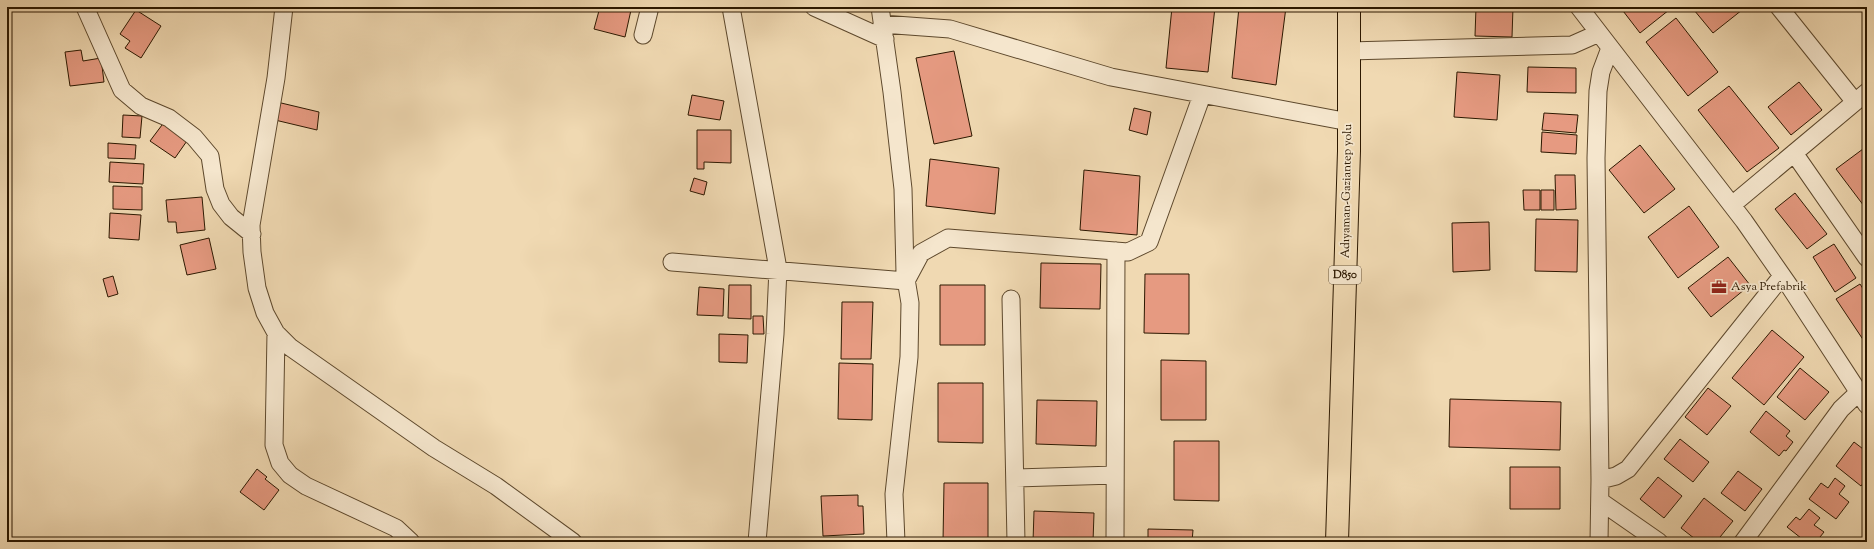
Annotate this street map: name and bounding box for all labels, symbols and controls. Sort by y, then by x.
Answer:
street label: Adıyaman-Gaziantep yolu [1337,124,1357,258]
road number: D850 [1329,266,1361,284]
office icon: Asya Prefabrik [1710,278,1728,296]
place label: Asya Prefabrik [1731,278,1807,296]

